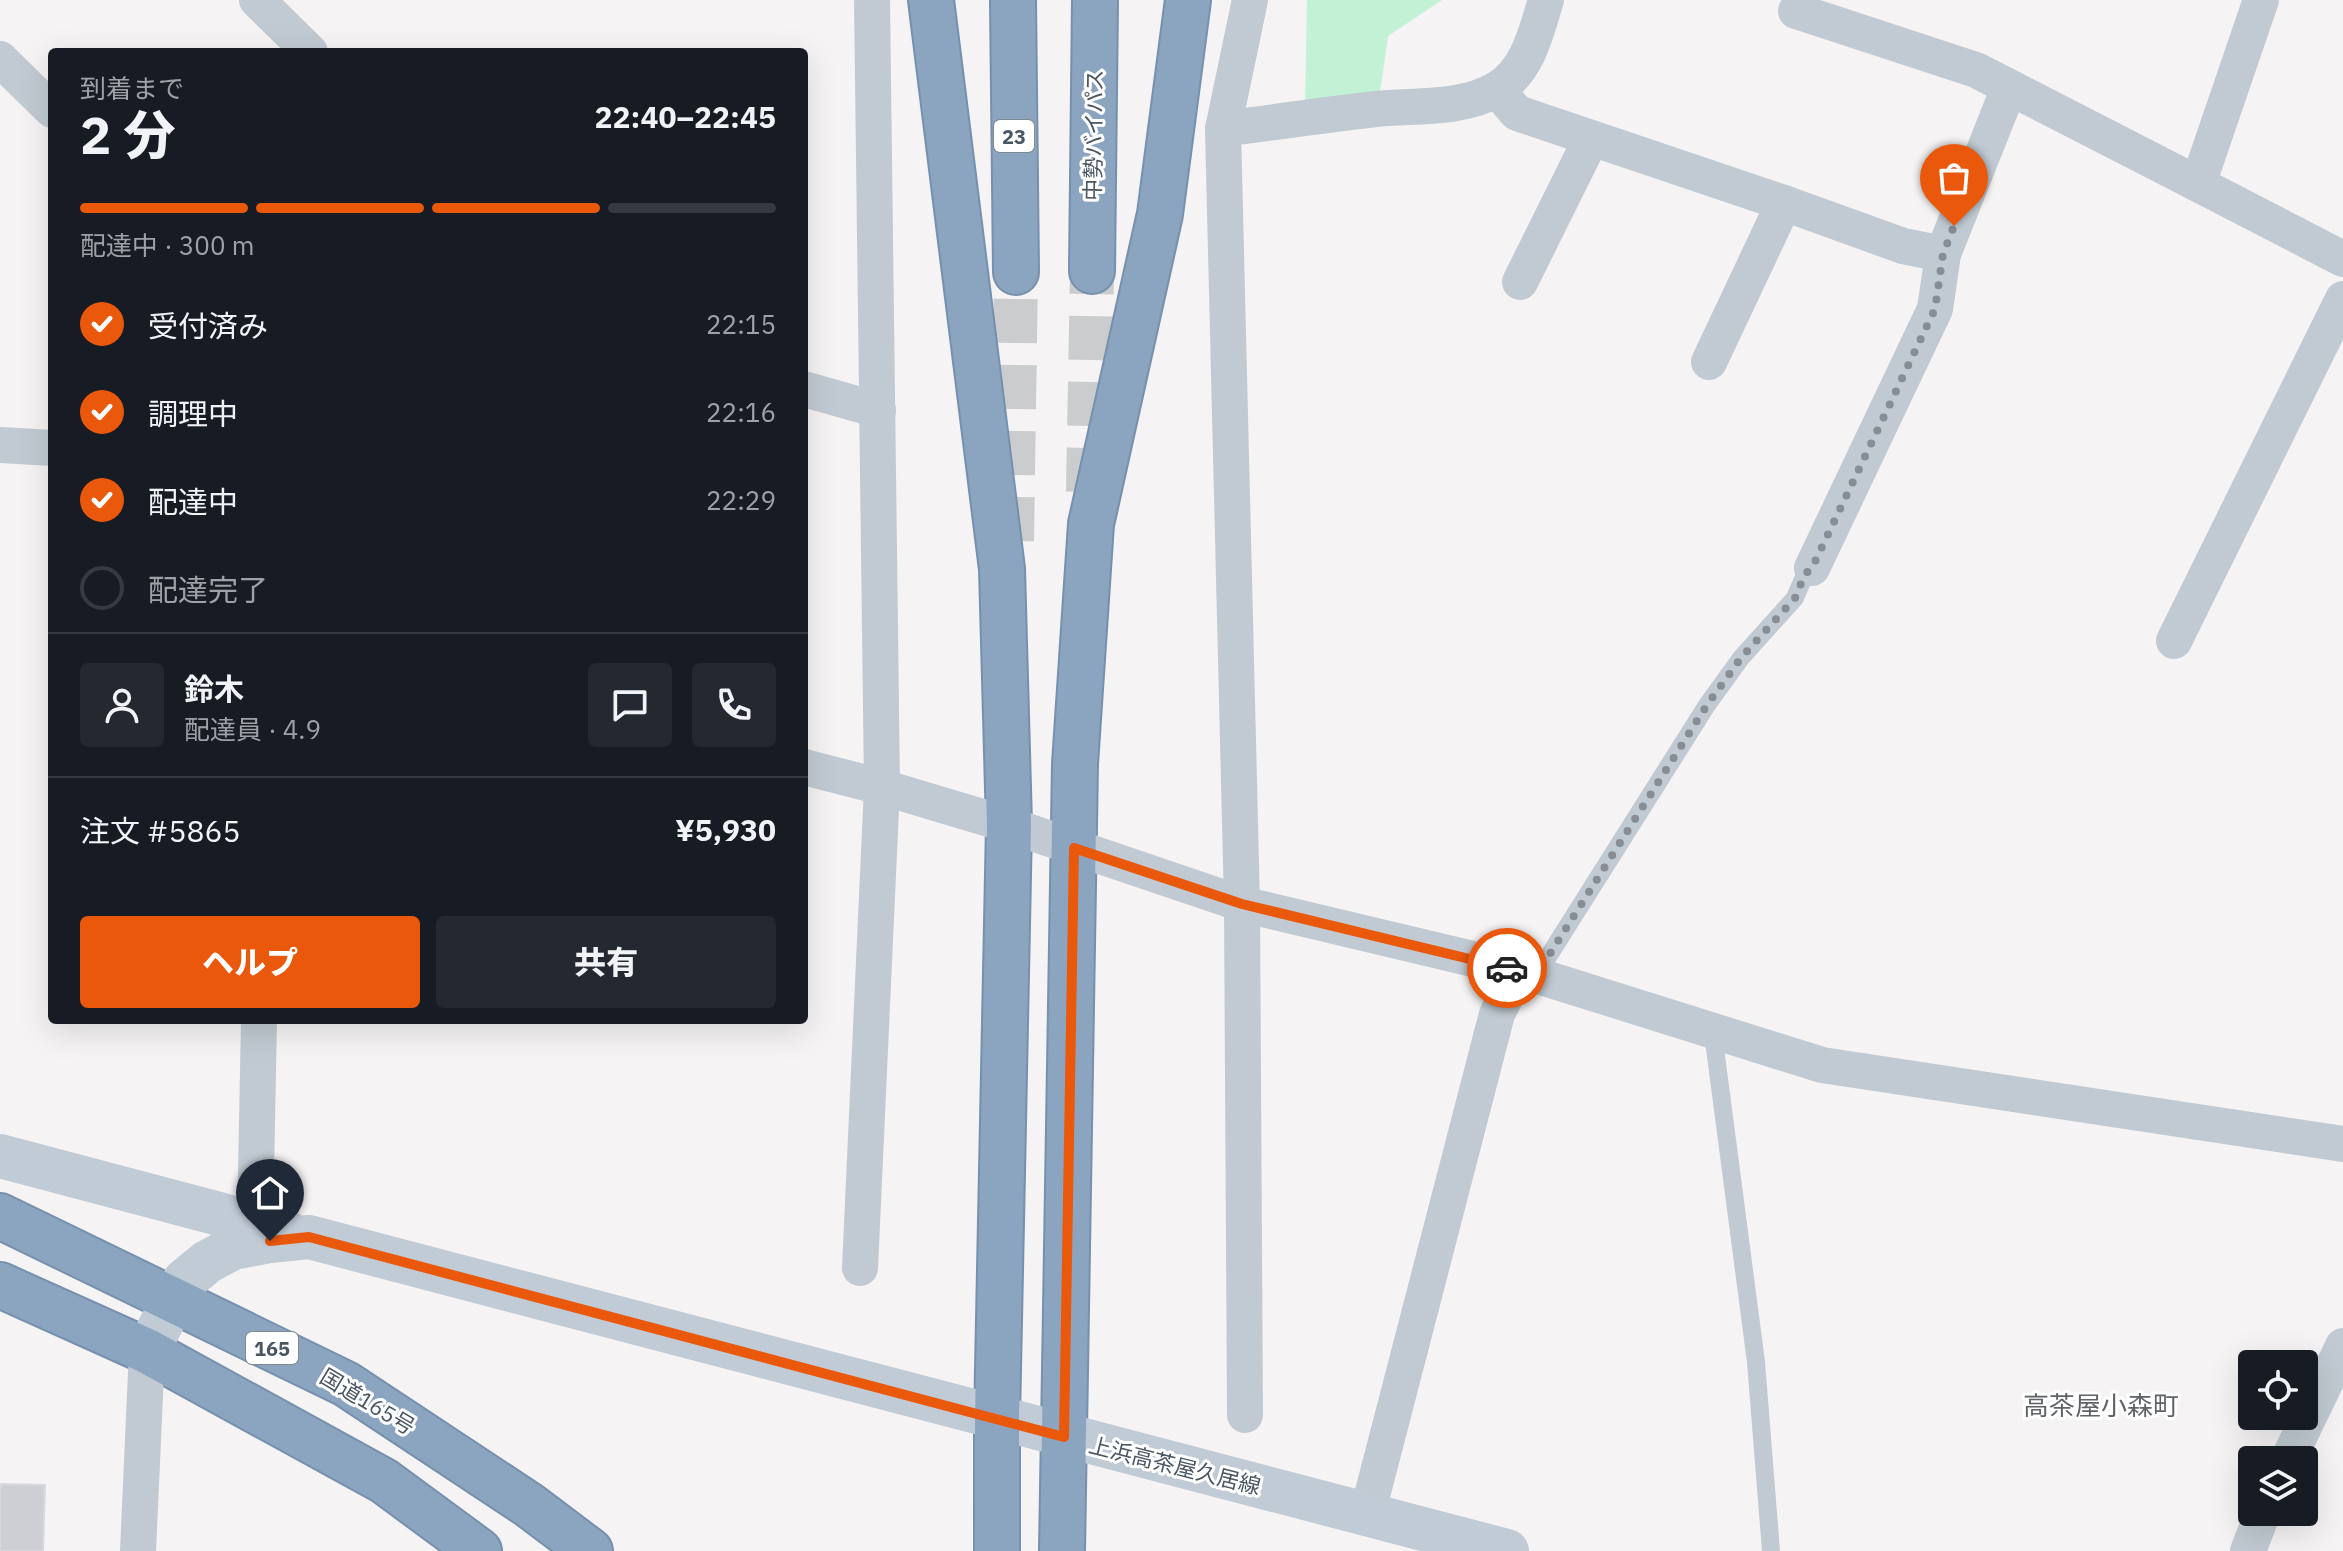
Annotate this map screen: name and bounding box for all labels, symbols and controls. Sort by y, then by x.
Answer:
street label: 中勢バイパス [1077,69,1109,201]
text: 到着まで [80,71,184,105]
text: 22:40–22:45 [595,97,776,136]
text: 2 分 [80,101,175,168]
road number: 23 [994,120,1034,152]
pin [1920,144,1988,226]
icon: bag [1932,156,1976,200]
text: 配達中 · 300 m [80,228,254,262]
icon: check [80,302,124,346]
text: 受付済み [148,306,268,345]
text: 22:15 [706,307,776,341]
icon: check [80,390,124,434]
text: 調理中 [148,394,238,433]
text: 22:16 [706,395,776,429]
icon: check [80,478,124,522]
text: 配達中 [148,482,238,521]
text: 22:29 [706,483,776,517]
text: 配達完了 [148,570,268,609]
button: person [80,663,164,747]
button: chat [588,663,672,747]
button: phone [692,663,776,747]
text: 鈴木 [184,669,244,708]
text: 配達員 · 4.9 [184,712,321,746]
text: ¥5,930 [675,810,776,849]
text: 注文 #5865 [80,811,240,850]
button: ヘルプ [80,916,420,1008]
button: 共有 [436,916,776,1008]
courier [1467,928,1547,1008]
icon: car [1485,946,1529,990]
pin [236,1159,304,1241]
icon: home [248,1171,292,1215]
road number: 165 [246,1332,298,1364]
map controls [2238,1350,2318,1526]
button: locate [2238,1350,2318,1430]
street label: 国道165号 [315,1361,421,1441]
district label: 高茶屋小森町 [2023,1388,2179,1422]
street label: 上浜高茶屋久居線 [1086,1430,1264,1500]
button: layers [2238,1446,2318,1526]

